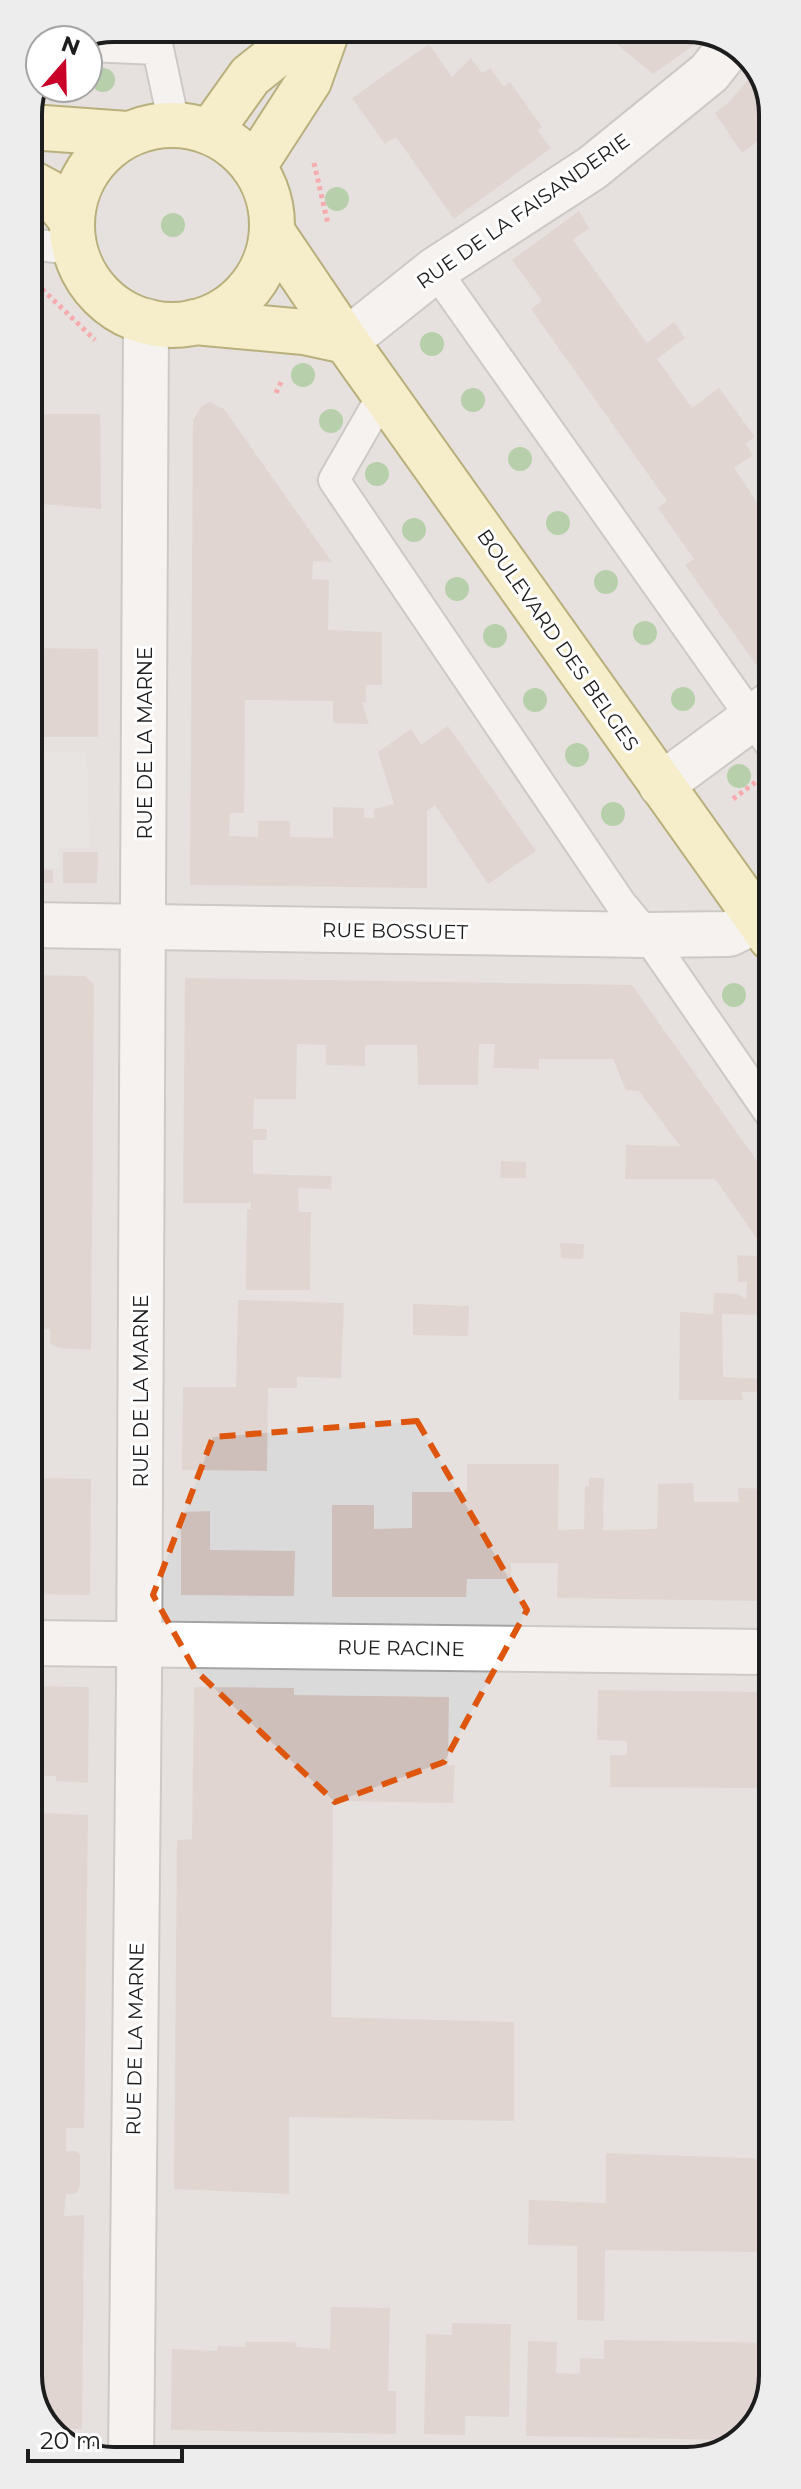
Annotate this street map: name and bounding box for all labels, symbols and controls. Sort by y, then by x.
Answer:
north arrow [24,24,104,104]
text: N [58,30,84,61]
street label: RUE DE LA FAISANDERIE [412,128,634,294]
street label: BOULEVARD DES BELGES [472,525,644,755]
street label: RUE DE LA MARNE [133,647,157,839]
street label: RUE BOSSUET [322,918,469,944]
street label: RUE DE LA MARNE [129,1295,153,1487]
street label: RUE RACINE [337,1635,465,1661]
street label: RUE DE LA MARNE [121,1942,149,2136]
scale bar [28,2413,182,2463]
text: 20 m [40,2426,101,2455]

